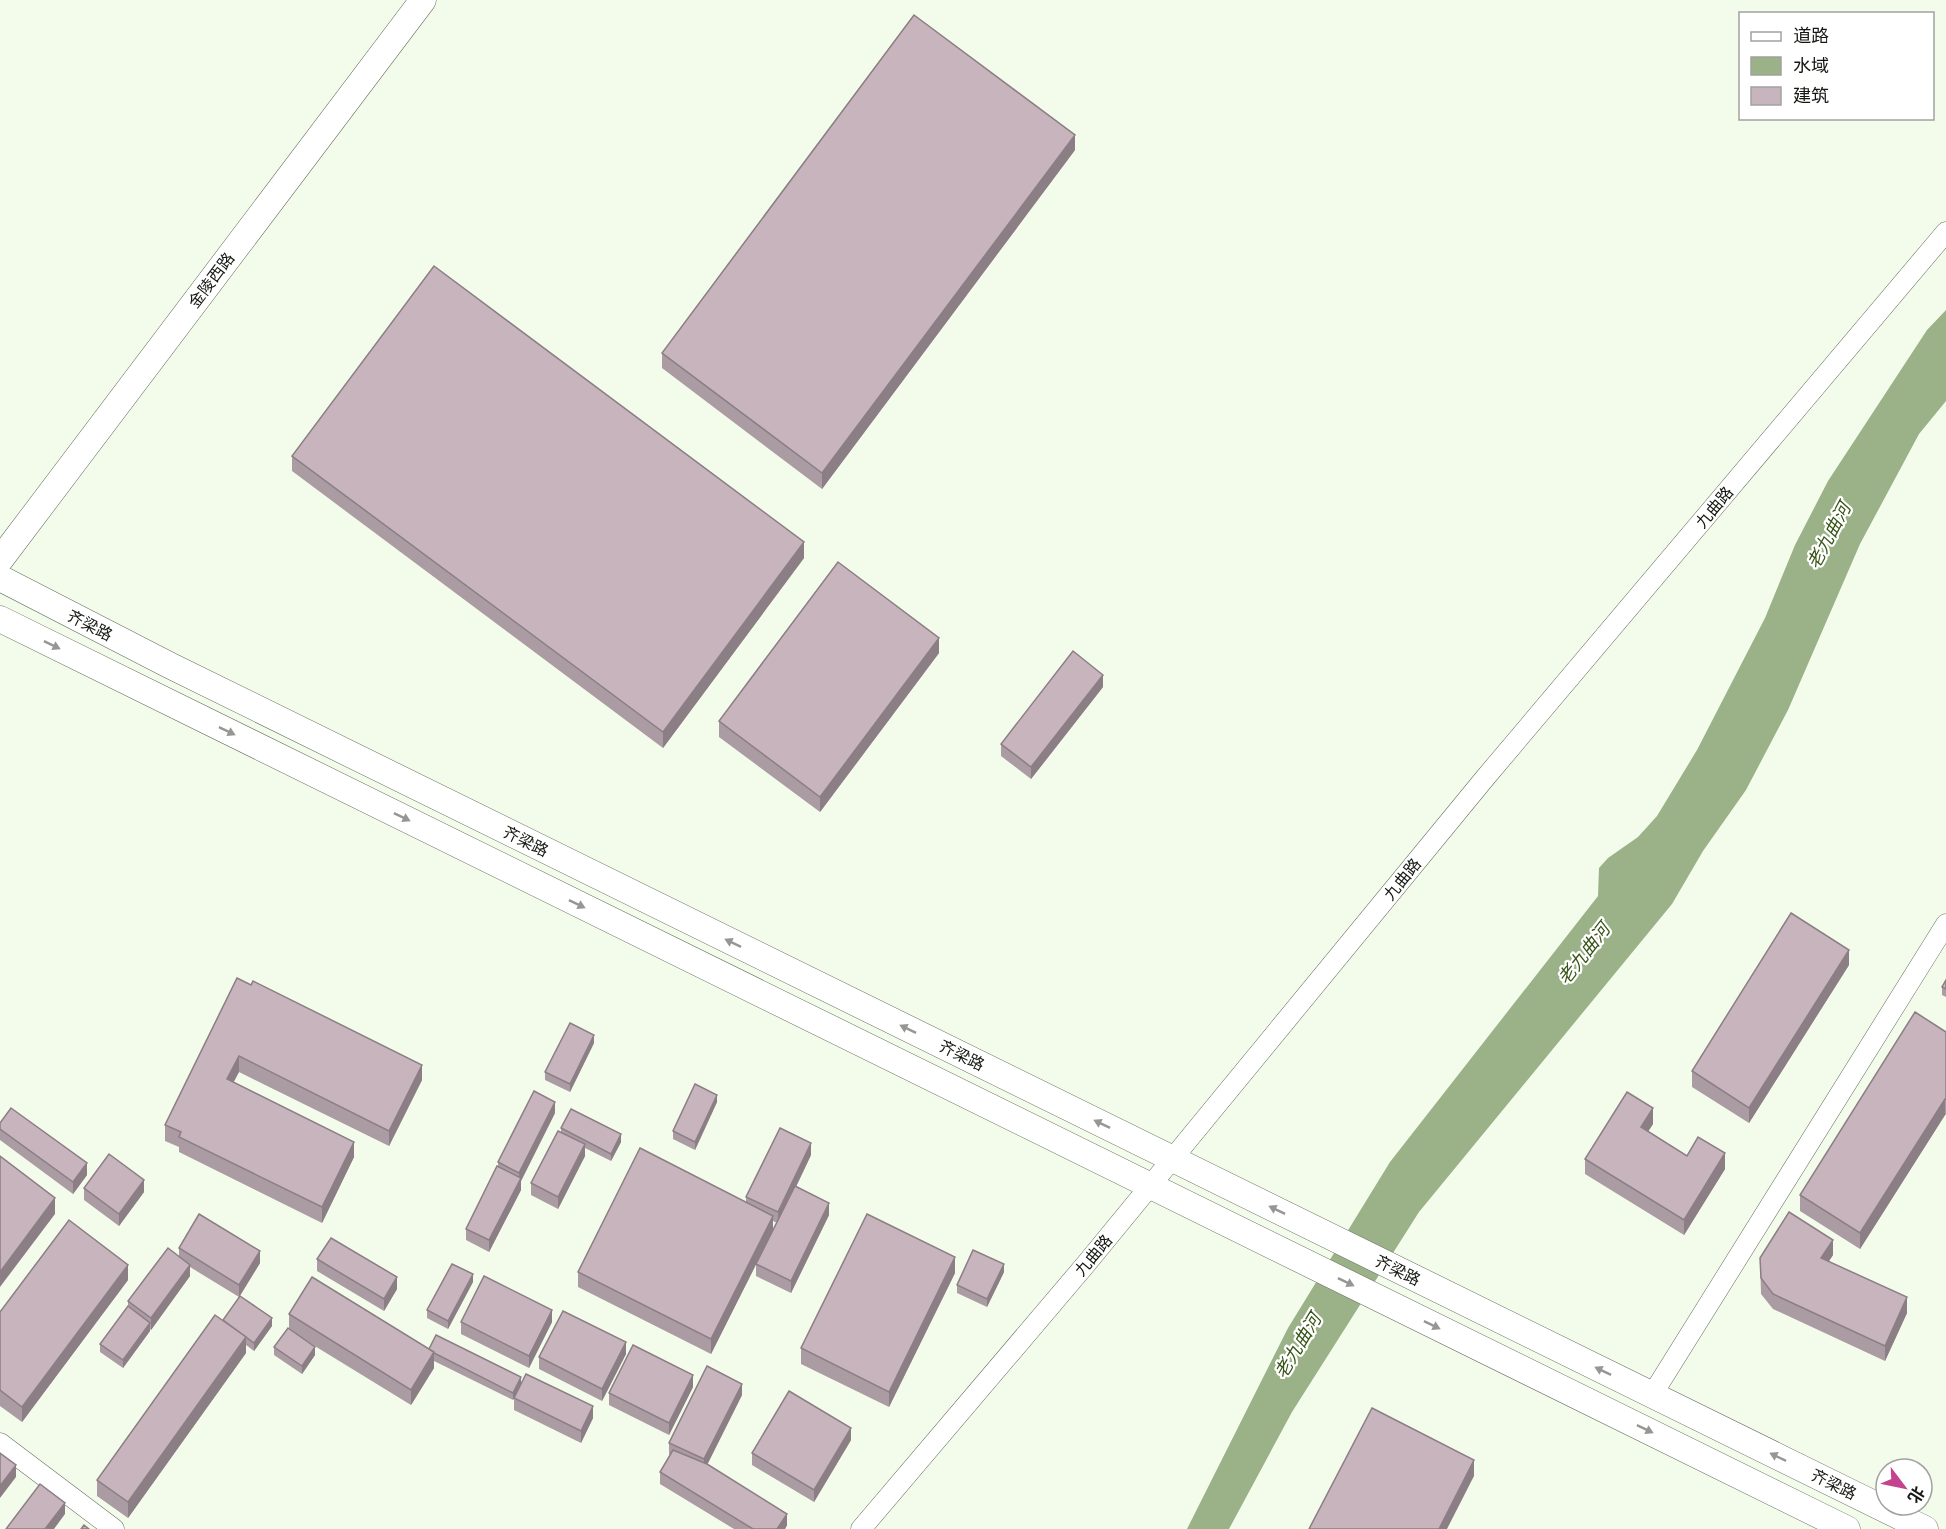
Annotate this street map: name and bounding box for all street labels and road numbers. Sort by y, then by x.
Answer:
street label: 金陵西路 [184,248,238,312]
street label: 九曲路 [1691,482,1737,532]
street label: 齐梁路 [64,605,116,645]
street label: 齐梁路 [500,821,552,861]
street label: 九曲路 [1379,854,1425,904]
street label: 齐梁路 [936,1035,988,1075]
street label: 九曲路 [1070,1230,1116,1280]
street label: 齐梁路 [1372,1250,1424,1290]
street label: 齐梁路 [1808,1464,1860,1504]

